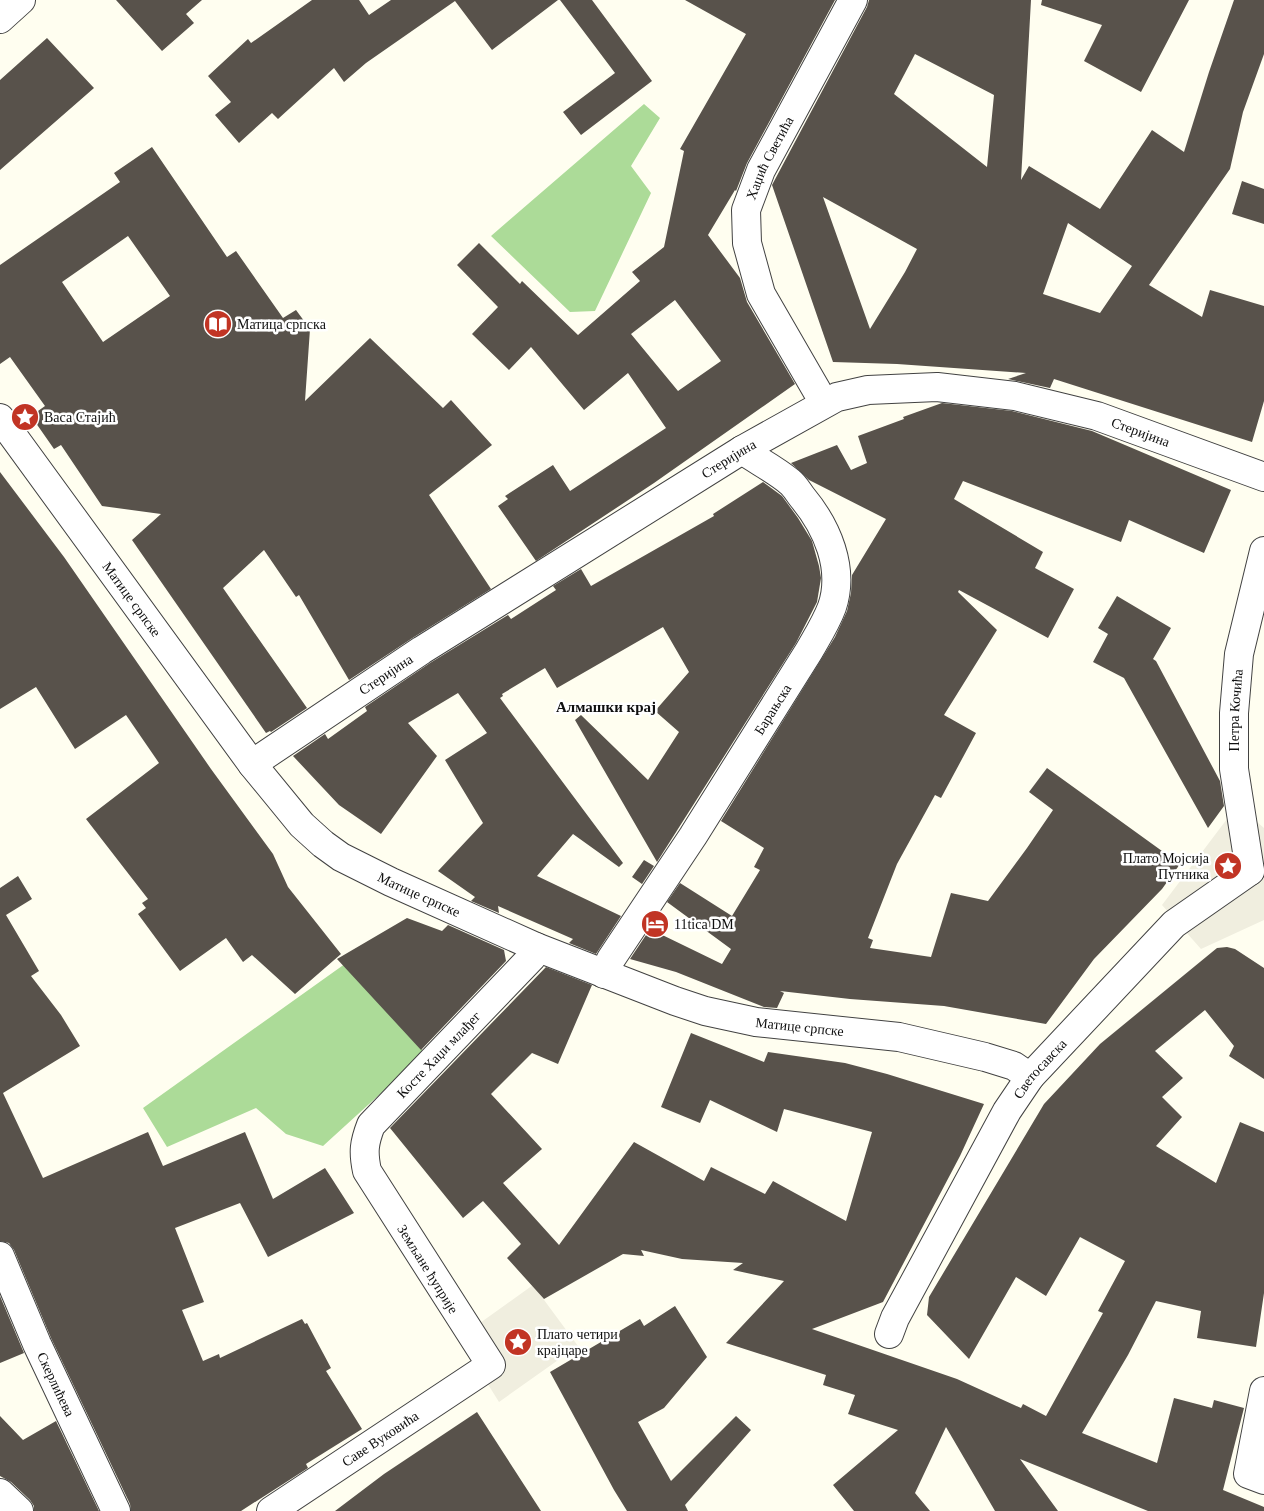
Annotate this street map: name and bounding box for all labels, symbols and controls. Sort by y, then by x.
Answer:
street label: Хаџић Светића [744,113,797,202]
library icon: Матица српска [203,309,233,339]
place label: Матица српска [237,317,327,332]
place icon: Васа Стајић [10,402,40,432]
place label: Васа Стајић [44,410,116,425]
street label: Стеријина [1109,415,1172,450]
street label: Стеријина [699,436,759,481]
street label: Матице српске [99,559,164,640]
street label: Стеријина [356,651,416,698]
street label: Петра Кочића [1227,668,1246,751]
street label: Барањска [752,681,795,737]
district label: Алмашки крај [556,699,656,715]
place label: Плато Мојсија Путника [1123,851,1210,882]
place icon: Плато Мојсија Путника [1213,851,1243,881]
street label: Матице српске [375,870,462,920]
hotel icon: 11tica DM [640,909,670,939]
place label: 11tica DM [674,917,734,932]
street label: Косте Хаџи млађег [394,1008,484,1101]
street label: Матице српске [755,1015,844,1039]
street label: Светосавска [1011,1036,1070,1102]
street label: Земљане ћуприје [394,1222,461,1316]
place icon: Плато четири крајцаре [503,1327,533,1357]
place label: Плато четири крајцаре [537,1327,618,1358]
street label: Скерлићева [34,1350,78,1420]
street label: Саве Вуковића [339,1408,422,1470]

